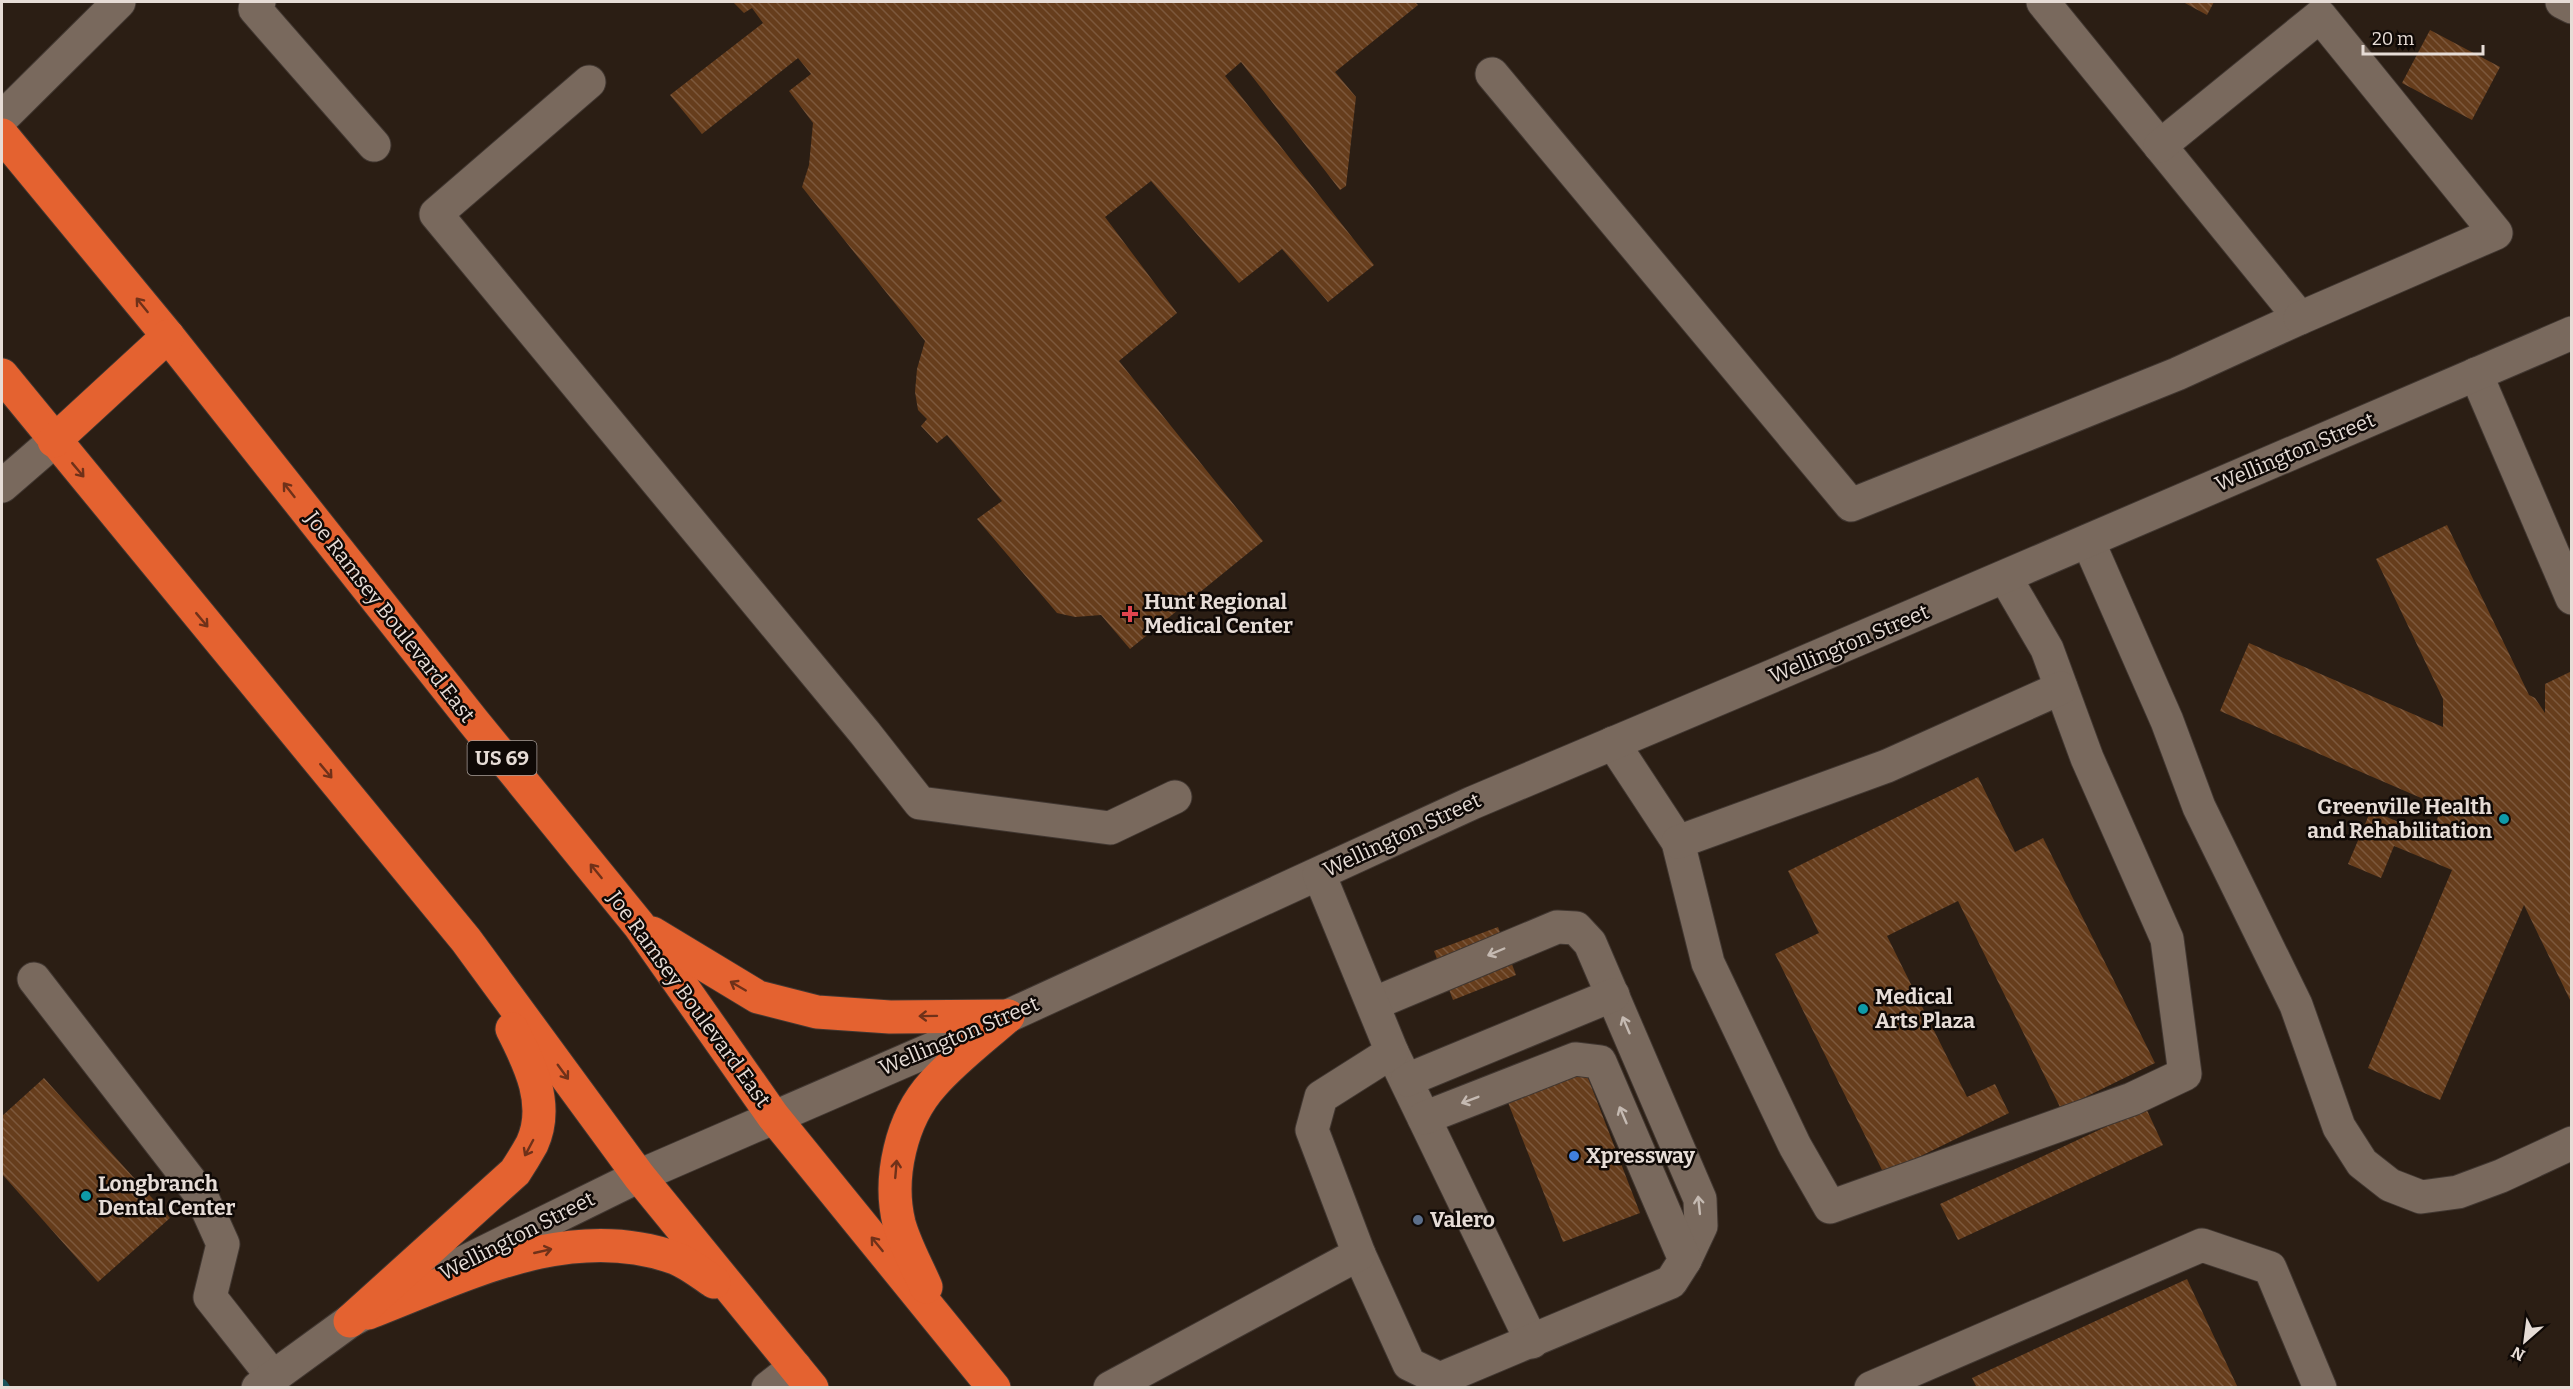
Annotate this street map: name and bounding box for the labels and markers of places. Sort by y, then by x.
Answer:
place label: Hunt Regional Medical Center [1144,589,1293,639]
marker: Hunt Regional Medical Center [1121,605,1139,623]
place label: Greenville Health and Rehabilitation [2307,794,2493,844]
marker: Greenville Health and Rehabilitation [2497,812,2511,826]
place label: Medical Arts Plaza [1875,984,1975,1034]
marker: Medical Arts Plaza [1856,1002,1870,1016]
place label: Xpressway [1586,1143,1695,1169]
marker: Xpressway [1567,1149,1581,1163]
place label: Longbranch Dental Center [98,1171,235,1221]
marker: Longbranch Dental Center [79,1189,93,1203]
place label: Valero [1430,1207,1495,1233]
marker: Valero [1411,1213,1425,1227]

